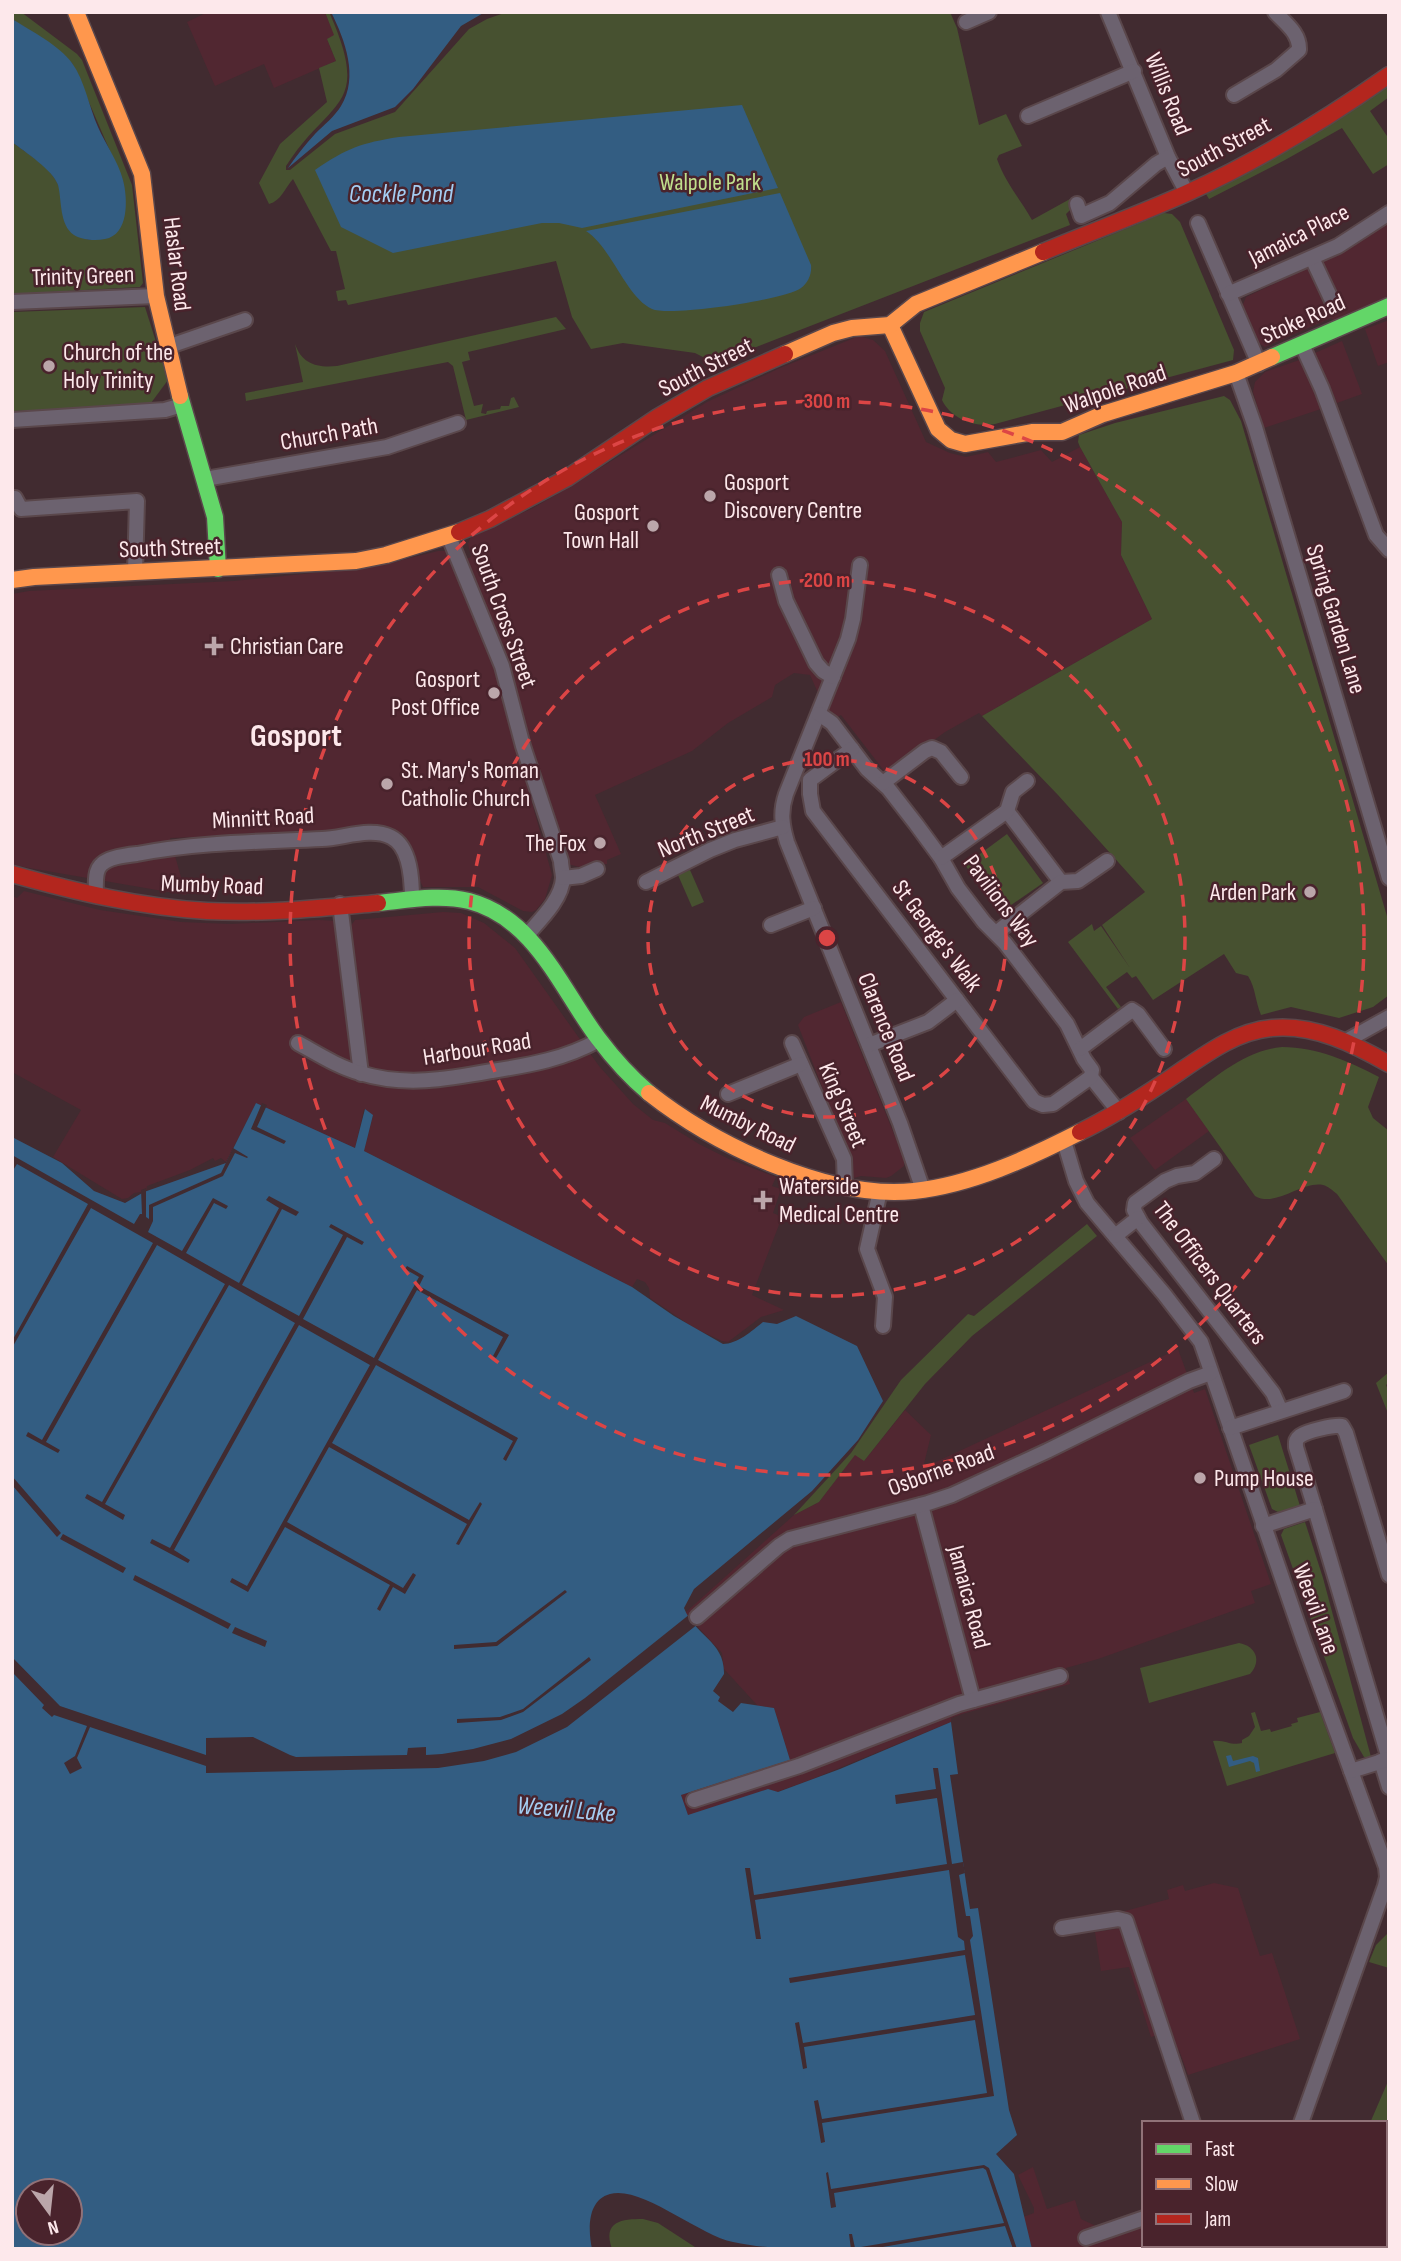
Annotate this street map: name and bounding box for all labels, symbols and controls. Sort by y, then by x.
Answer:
street label: Willis Road [1138,49,1198,139]
street label: South Street [1172,110,1276,184]
park label: Walpole Park [659,168,761,197]
water label: Cockle Pond [349,179,455,210]
street label: Jamaica Place [1243,197,1354,273]
street label: Haslar Road [157,215,197,313]
street label: Trinity Green [31,260,135,292]
street label: Stoke Road [1256,288,1350,350]
street label: South Street [654,331,758,403]
place label: Church of the Holy Trinity [63,338,173,395]
marker: Church of the Holy Trinity [41,358,57,374]
street label: Walpole Road [1060,358,1170,420]
text: 300 m [804,389,850,414]
street label: Church Path [278,411,380,457]
place label: Gosport Discovery Centre [724,468,862,525]
marker: Gosport Discovery Centre [702,488,718,504]
place label: Gosport Town Hall [563,498,639,555]
marker: Gosport Town Hall [645,518,661,534]
street label: South Street [118,532,222,564]
street label: South Cross Street [465,540,543,692]
street label: Spring Garden Lane [1300,541,1372,697]
text: 200 m [804,568,850,593]
place label: Christian Care [230,632,344,661]
marker: Christian Care [204,636,224,656]
place label: Gosport Post Office [391,665,480,722]
marker: Gosport Post Office [486,685,502,701]
district label: Gosport [250,717,342,756]
text: 100 m [804,747,850,772]
place label: St. Mary's Roman Catholic Church [401,756,539,813]
marker: St. Mary's Roman Catholic Church [379,776,395,792]
street label: North Street [654,800,758,864]
street label: Minnitt Road [211,801,315,835]
place label: The Fox [525,829,586,858]
marker: The Fox [592,835,608,851]
street label: Pavilions Way [957,849,1045,953]
street label: Mumby Road [160,869,264,901]
street label: St George's Walk [886,874,988,998]
place label: Arden Park [1209,878,1296,907]
marker: Arden Park [1302,884,1318,900]
centre of rings [815,926,839,950]
street label: Clarence Road [851,968,921,1086]
street label: Harbour Road [421,1026,533,1072]
street label: King Street [812,1058,874,1152]
street label: Mumby Road [696,1088,800,1160]
place label: Waterside Medical Centre [779,1172,899,1229]
marker: Waterside Medical Centre [753,1190,773,1210]
street label: The Officers Quarters [1147,1196,1273,1350]
street label: Osborne Road [884,1437,998,1503]
place label: Pump House [1214,1464,1314,1493]
marker: Pump House [1192,1470,1208,1486]
street label: Jamaica Road [941,1541,997,1652]
street label: Weevil Lane [1286,1560,1346,1658]
water label: Weevil Lake [515,1790,617,1830]
legend [1142,2121,1387,2247]
text: Fast [1205,2137,1235,2162]
text: Slow [1205,2172,1239,2197]
north arrow [14,2177,84,2247]
text: Jam [1204,2207,1231,2232]
text: N [45,2215,61,2239]

